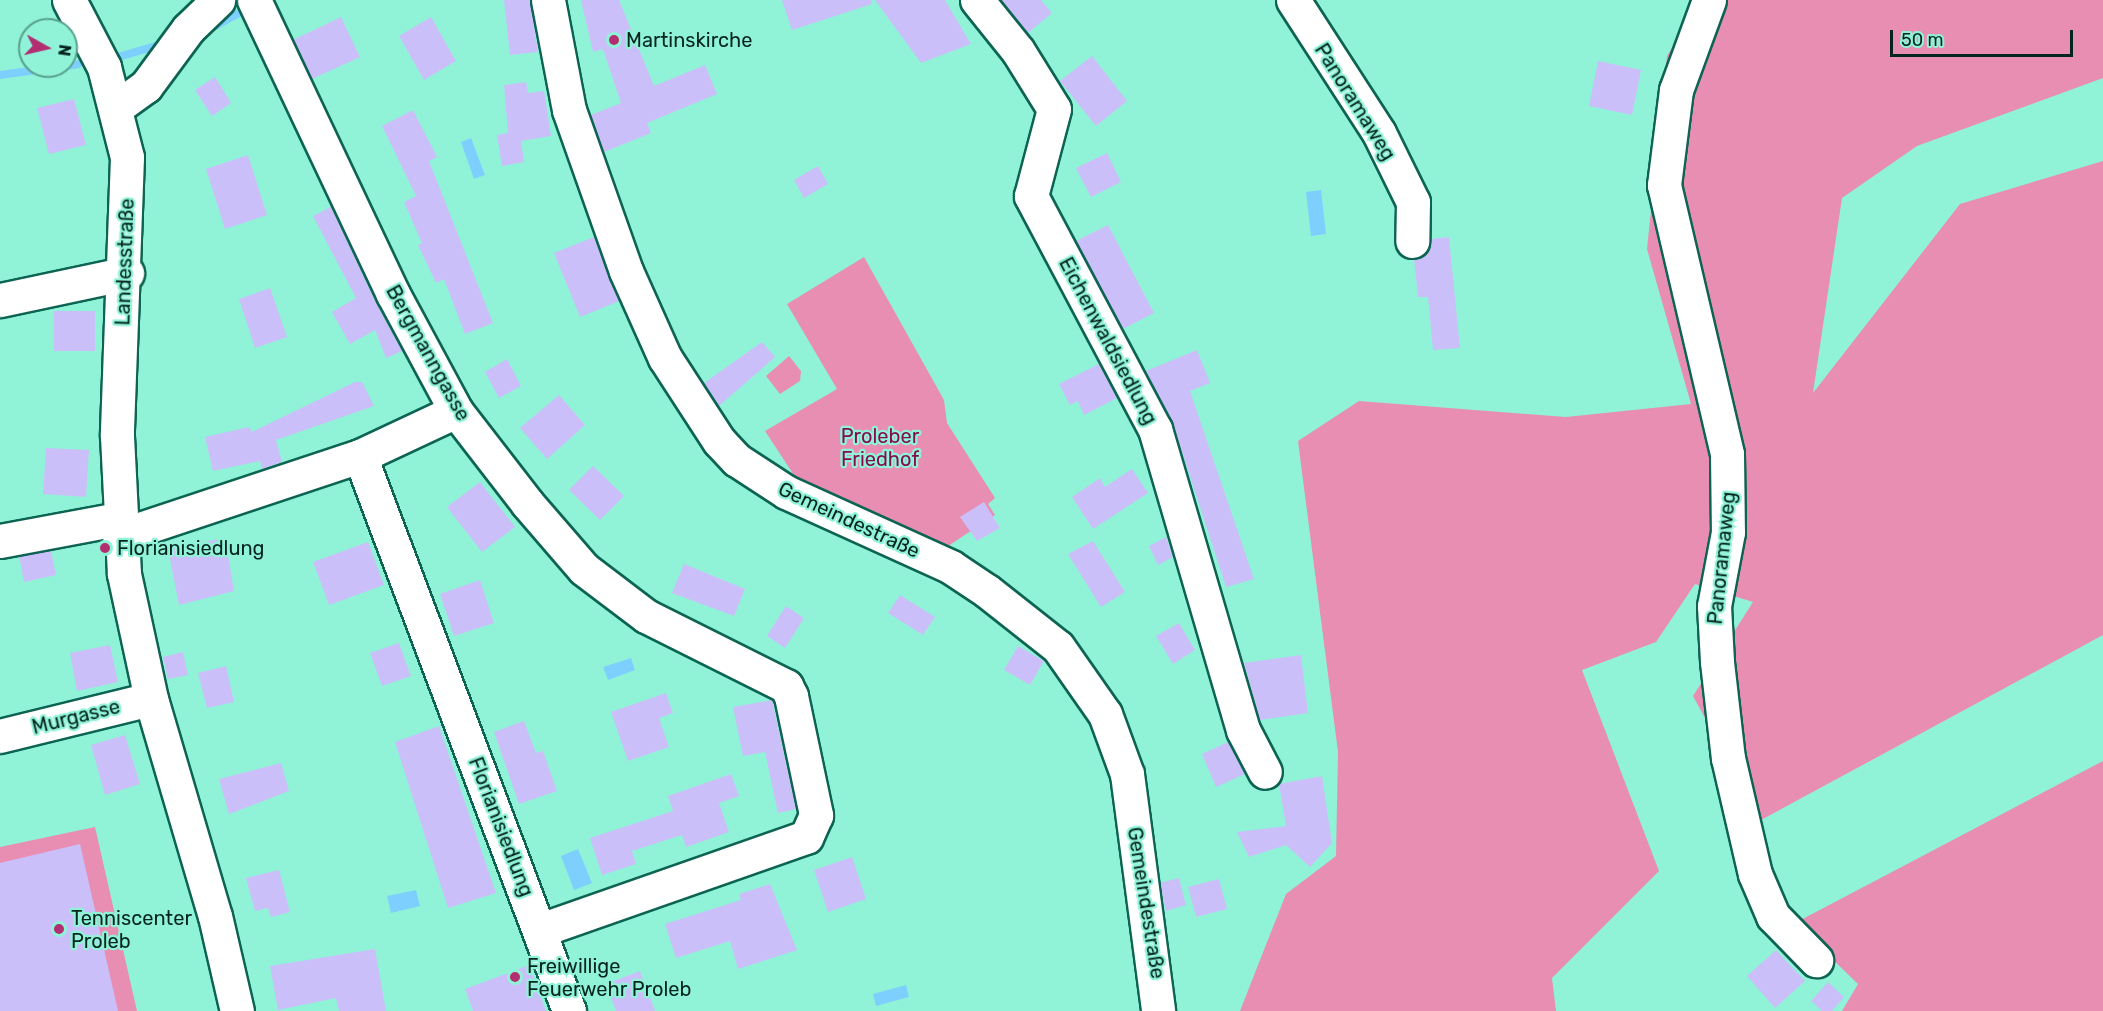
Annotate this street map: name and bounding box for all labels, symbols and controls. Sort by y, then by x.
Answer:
north arrow [18,18,78,78]
scale bar [1893,18,2076,56]
place label: Martinskirche [626,28,752,52]
text: 50 m [1901,29,1944,51]
marker: Martinskirche [607,33,621,47]
street label: Panoramaweg [1309,39,1401,165]
text: N [54,43,75,57]
street label: Landesstraße [111,198,139,326]
street label: Eichenwaldsiedlung [1054,253,1162,429]
street label: Bergmanngasse [381,281,475,425]
park label: Proleber Friedhof [841,425,919,472]
street label: Gemeindestraße [774,477,924,563]
street label: Panoramaweg [1703,490,1741,626]
place label: Florianisiedlung [117,536,265,560]
marker: Florianisiedlung [98,541,112,555]
street label: Murgasse [29,694,123,740]
street label: Florianisiedlung [463,754,539,900]
street label: Gemeindestraße [1122,825,1170,981]
place label: Tenniscenter Proleb [71,906,192,953]
marker: Tenniscenter Proleb [52,922,66,936]
place label: Freiwillige Feuerwehr Proleb [527,954,692,1001]
marker: Freiwillige Feuerwehr Proleb [508,970,522,984]

